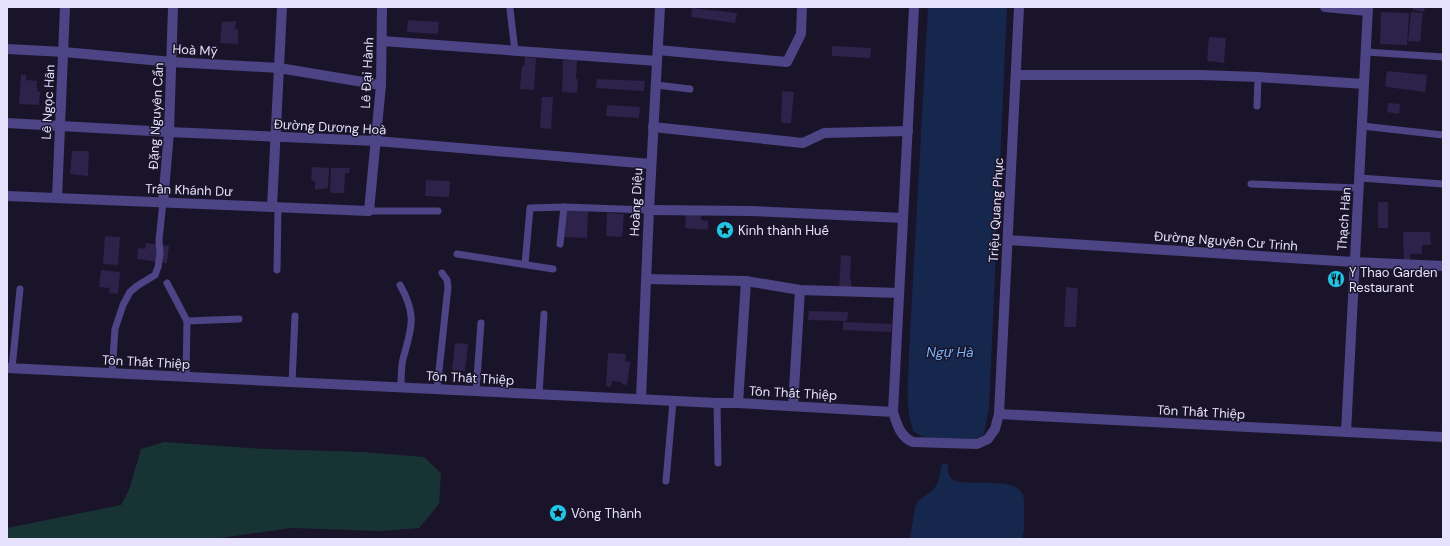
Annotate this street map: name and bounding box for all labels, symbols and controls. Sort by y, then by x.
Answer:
street label: Lê Đại Hành [357,37,377,109]
street label: Hoà Mỹ [172,40,218,60]
street label: Đặng Nguyên Cẩn [145,62,167,170]
street label: Lê Ngọc Hân [38,64,58,140]
street label: Đường Dương Hoà [273,116,387,138]
street label: Triệu Quang Phục [985,157,1007,263]
street label: Hoàng Diệu [626,167,646,237]
street label: Trần Khánh Dư [145,180,233,200]
street label: Thạch Hãn [1333,187,1355,251]
place icon: Kinh thành Huế [715,220,735,240]
place label: Kinh thành Huế [738,222,829,239]
street label: Đường Nguyễn Cư Trinh [1154,227,1298,255]
place label: Y Thao Garden Restaurant [1349,264,1438,296]
restaurant icon: Y Thao Garden Restaurant [1326,269,1346,289]
water label: Ngự Hà [926,343,974,361]
street label: Tôn Thất Thiệp [101,351,191,373]
street label: Tôn Thất Thiệp [425,367,515,389]
street label: Tôn Thất Thiệp [748,382,838,404]
street label: Tôn Thất Thiệp [1156,401,1246,423]
place icon: Vòng Thành [548,503,568,523]
place label: Vòng Thành [571,505,642,522]

